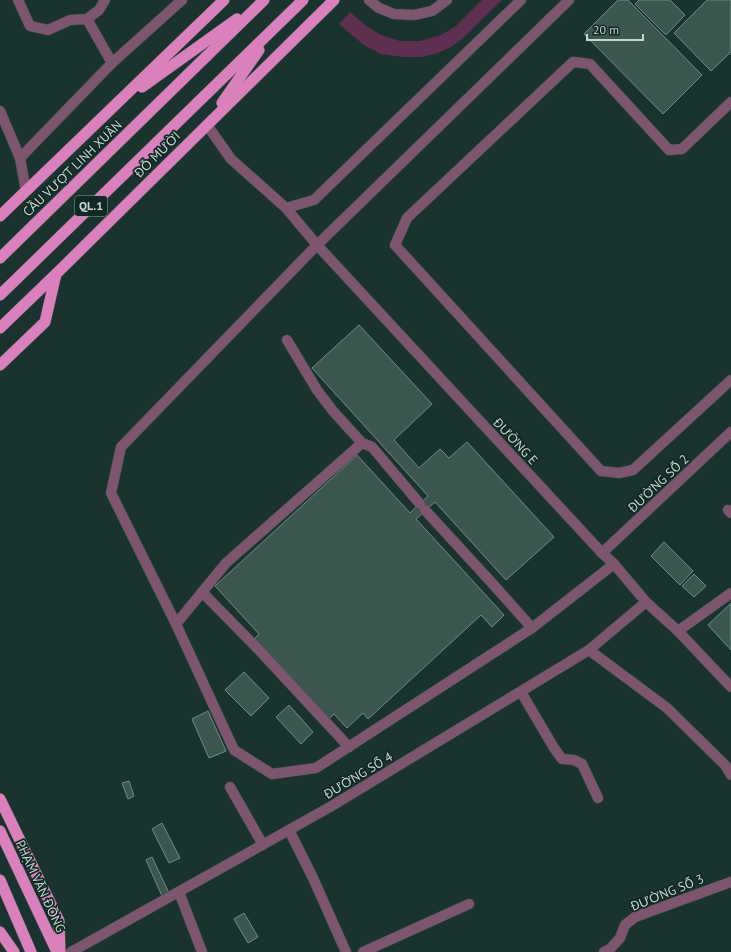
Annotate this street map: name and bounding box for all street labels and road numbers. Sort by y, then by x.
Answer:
street label: CẦU VƯỢT LINH XUÂN [19,117,126,220]
street label: ĐỖ MƯỜI [130,128,184,182]
road number: QL.1 [75,196,107,216]
street label: ĐƯỜNG E [489,414,542,468]
street label: ĐƯỜNG SỐ 2 [624,451,692,517]
street label: ĐƯỜNG SỐ 4 [320,748,396,803]
street label: PHẠM VĂN ĐỒNG [12,837,69,935]
street label: ĐƯỜNG SỐ 3 [627,870,706,915]

